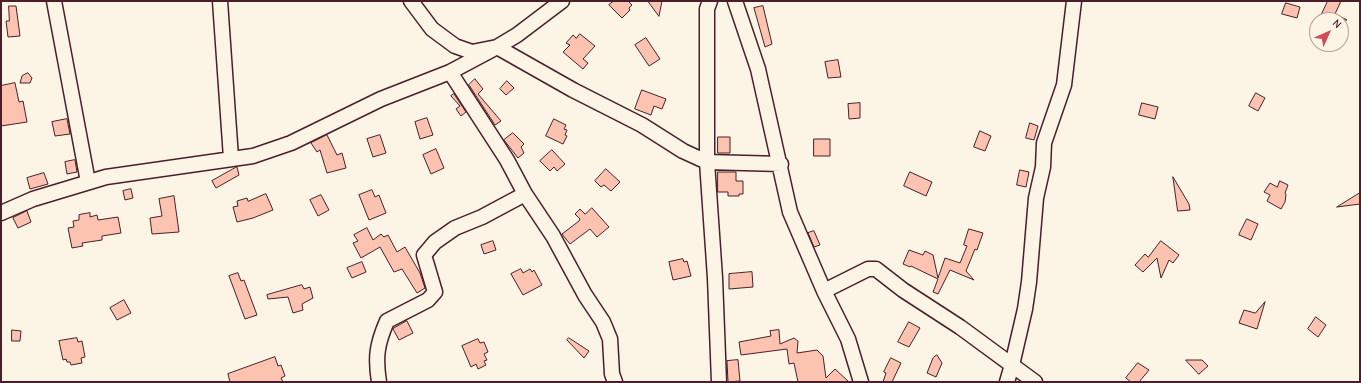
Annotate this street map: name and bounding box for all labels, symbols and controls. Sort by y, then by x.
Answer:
north arrow [1309,12,1349,52]
text: N [1330,17,1344,31]

